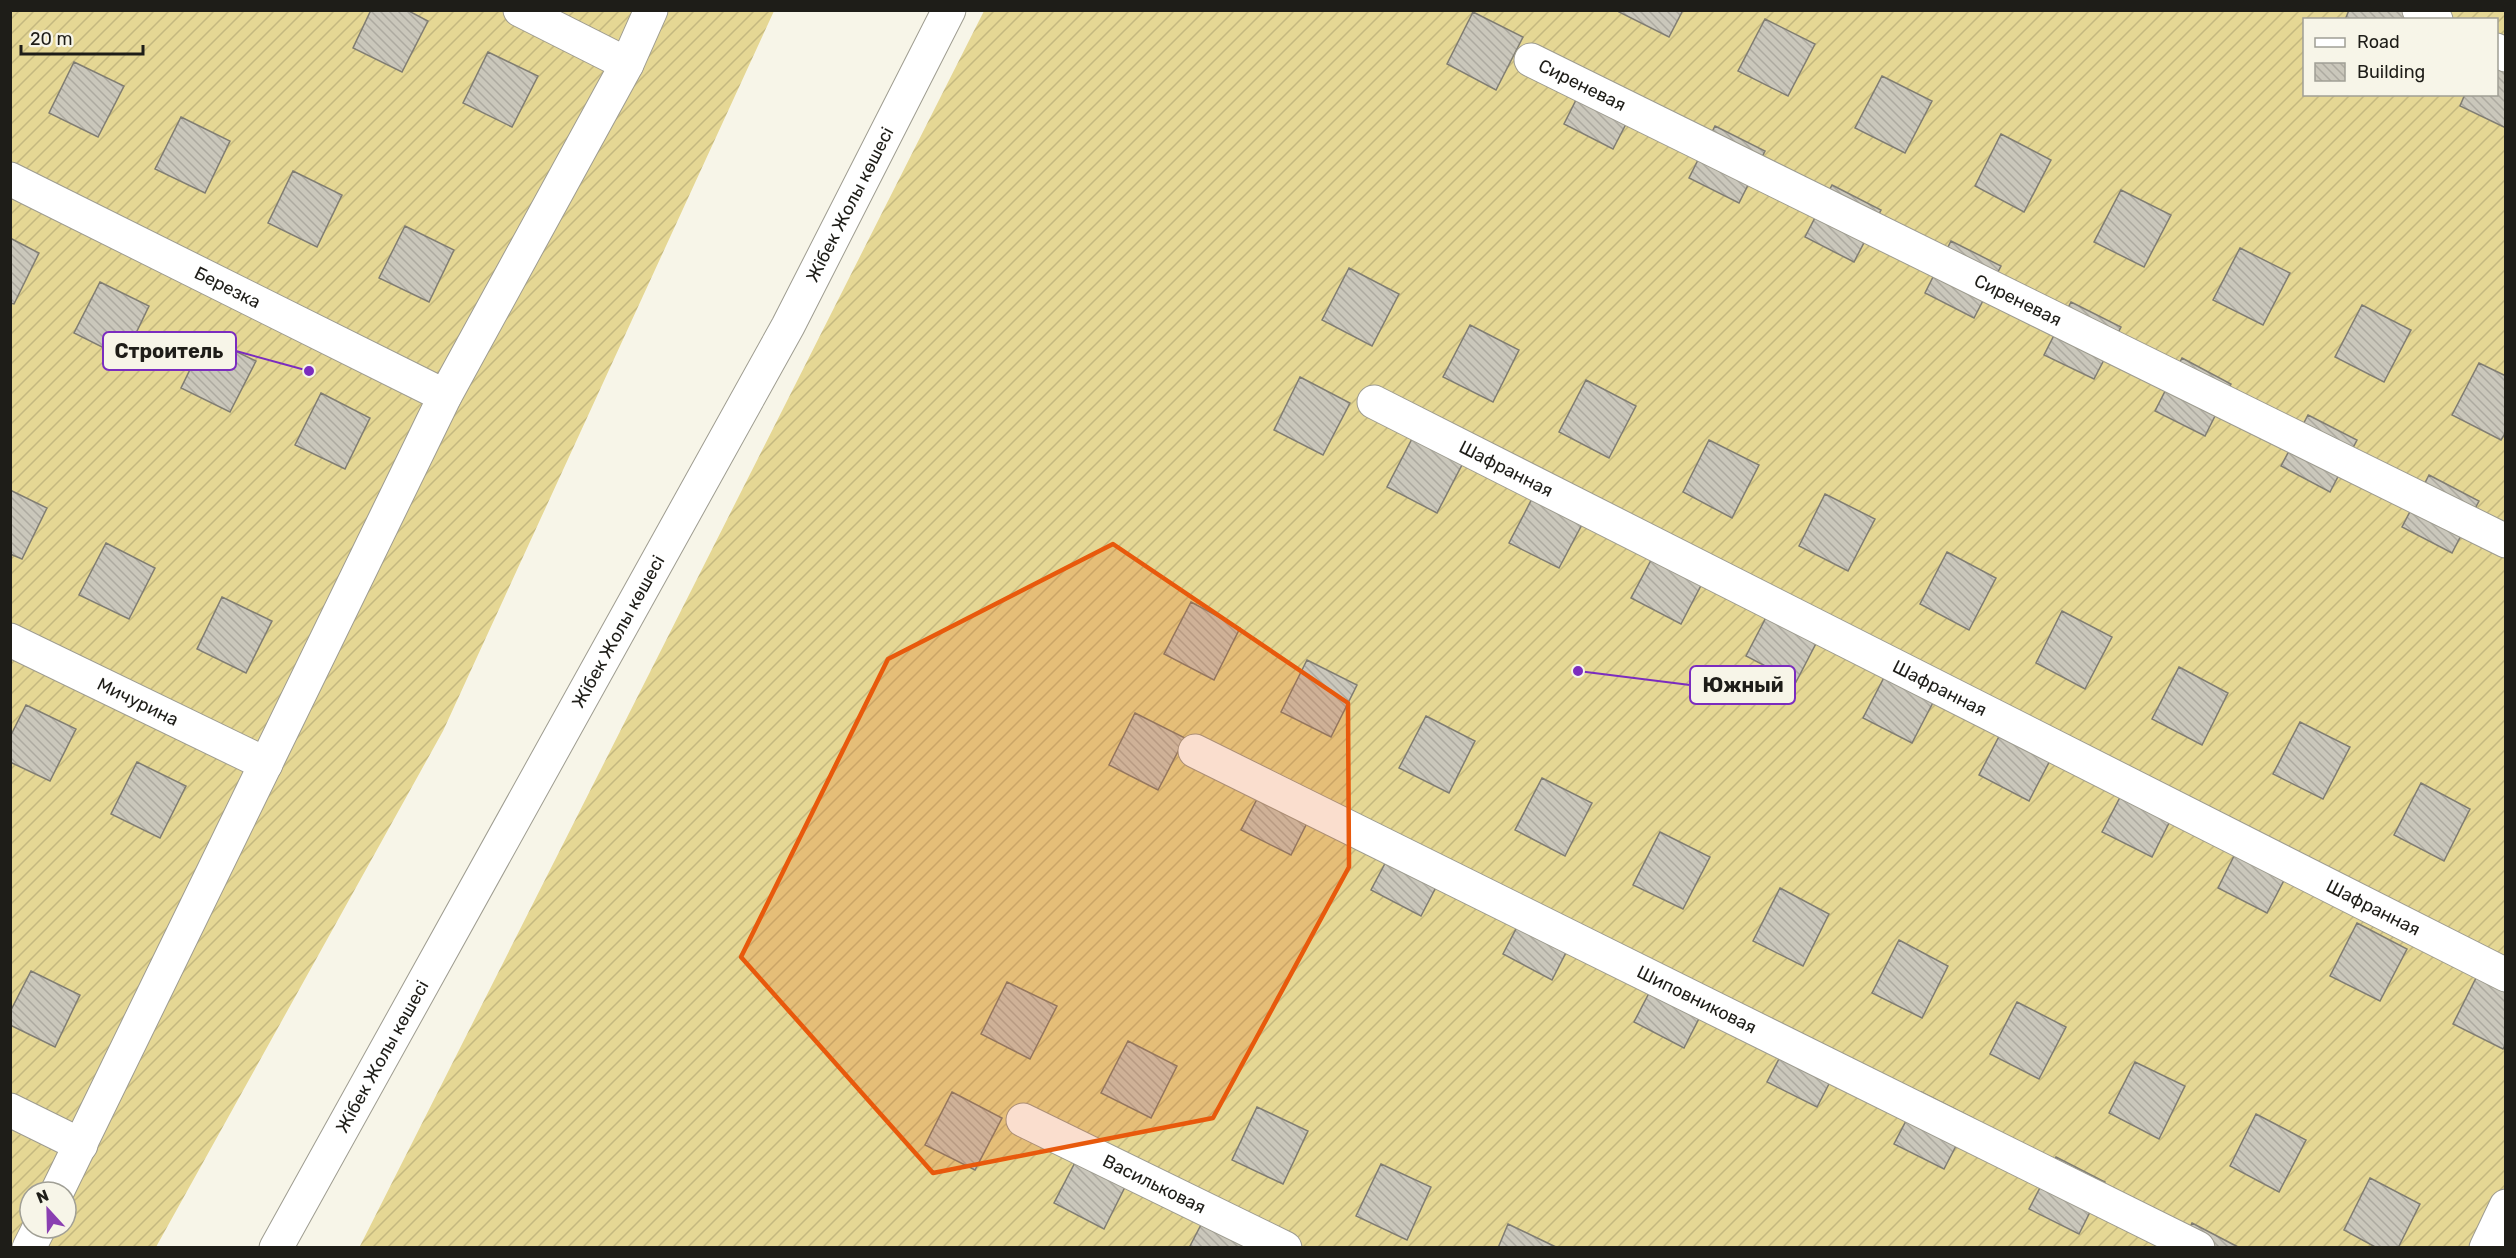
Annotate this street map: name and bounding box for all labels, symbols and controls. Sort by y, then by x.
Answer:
scale bar [21,18,142,56]
legend [2303,18,2498,96]
text: 20 m [30,28,72,50]
text: Road [2357,31,2400,53]
street label: Сиреневая [1535,54,1629,116]
text: Building [2357,61,2425,83]
street label: Жібек Жолы көшесі [801,123,899,286]
street label: Березка [191,262,264,313]
street label: Сиреневая [1971,269,2065,331]
callout: Строитель [103,332,236,370]
text: Строитель [114,339,224,363]
street label: Шафранная [1455,436,1557,502]
street label: Жібек Жолы көшесі [567,552,669,712]
street label: Шафранная [1889,655,1990,721]
callout: Южный [1690,666,1795,704]
street label: Мичурина [94,673,182,731]
text: Южный [1703,673,1784,697]
street label: Шафранная [2323,875,2424,941]
street label: Шиповниковая [1633,961,1760,1039]
street label: Жібек Жолы көшесі [331,976,433,1137]
street label: Васильковая [1099,1150,1209,1219]
north arrow [18,1180,78,1240]
text: N [34,1186,51,1208]

